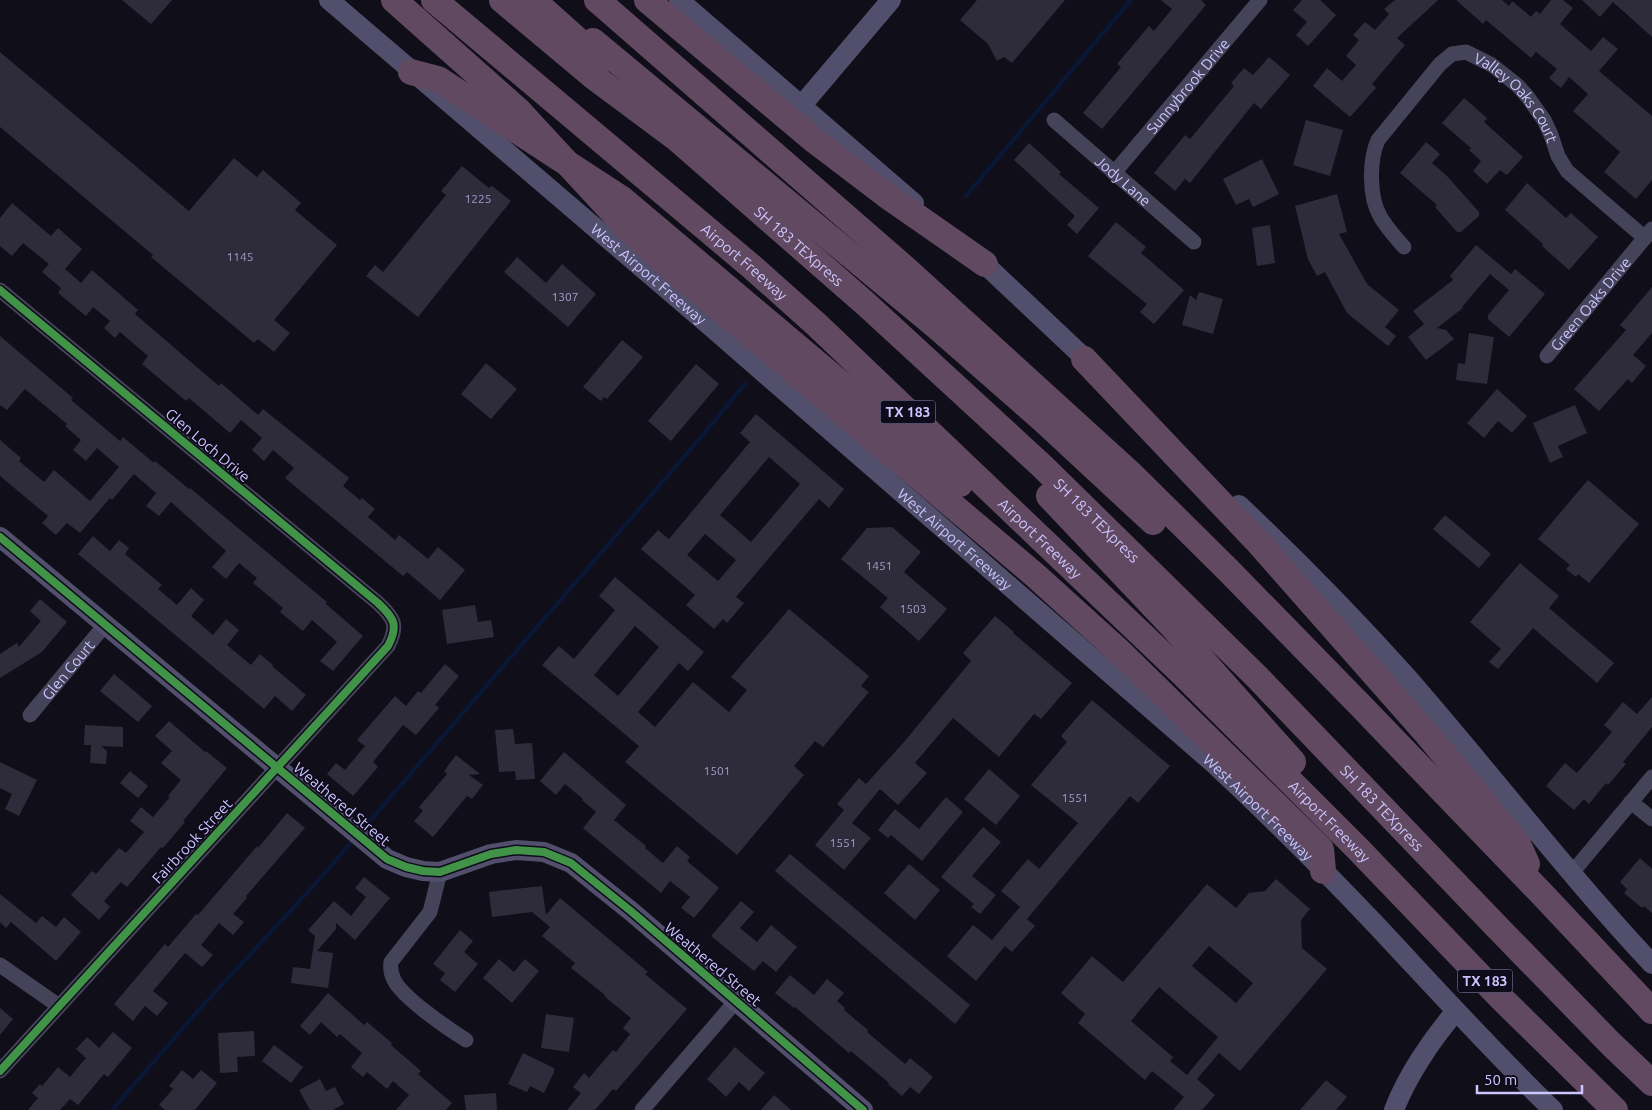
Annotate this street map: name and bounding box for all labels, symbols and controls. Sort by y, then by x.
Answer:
street label: Sunnybrook Drive [1143,35,1232,137]
street label: Valley Oaks Court [1471,49,1561,145]
street label: Jody Lane [1092,152,1155,209]
house number: 1225 [464,192,492,205]
street label: SH 183 TEXpress [751,202,847,289]
street label: West Airport Freeway [588,220,710,328]
street label: Airport Freeway [698,220,791,303]
house number: 1145 [226,250,254,263]
street label: Green Oaks Drive [1547,253,1634,354]
house number: 1307 [551,290,579,303]
road number: TX 183 [880,401,936,424]
street label: Glen Loch Drive [162,405,254,485]
street label: SH 183 TEXpress [1051,475,1143,566]
street label: West Airport Freeway [894,485,1016,593]
street label: Airport Freeway [995,495,1085,581]
house number: 1451 [865,559,893,572]
house number: 1503 [899,602,927,615]
street label: Glen Court [38,636,98,703]
street label: West Airport Freeway [1200,750,1317,864]
street label: Weathered Street [290,759,394,849]
street label: SH 183 TEXpress [1337,761,1427,854]
house number: 1501 [703,764,731,777]
street label: Airport Freeway [1286,777,1374,865]
house number: 1551 [1061,791,1089,804]
street label: Fairbrook Street [149,795,236,887]
house number: 1551 [829,836,857,849]
street label: Weathered Street [661,919,765,1009]
road number: TX 183 [1458,969,1512,992]
scale bar [1477,1062,1582,1094]
text: 50 m [1484,1071,1517,1088]

